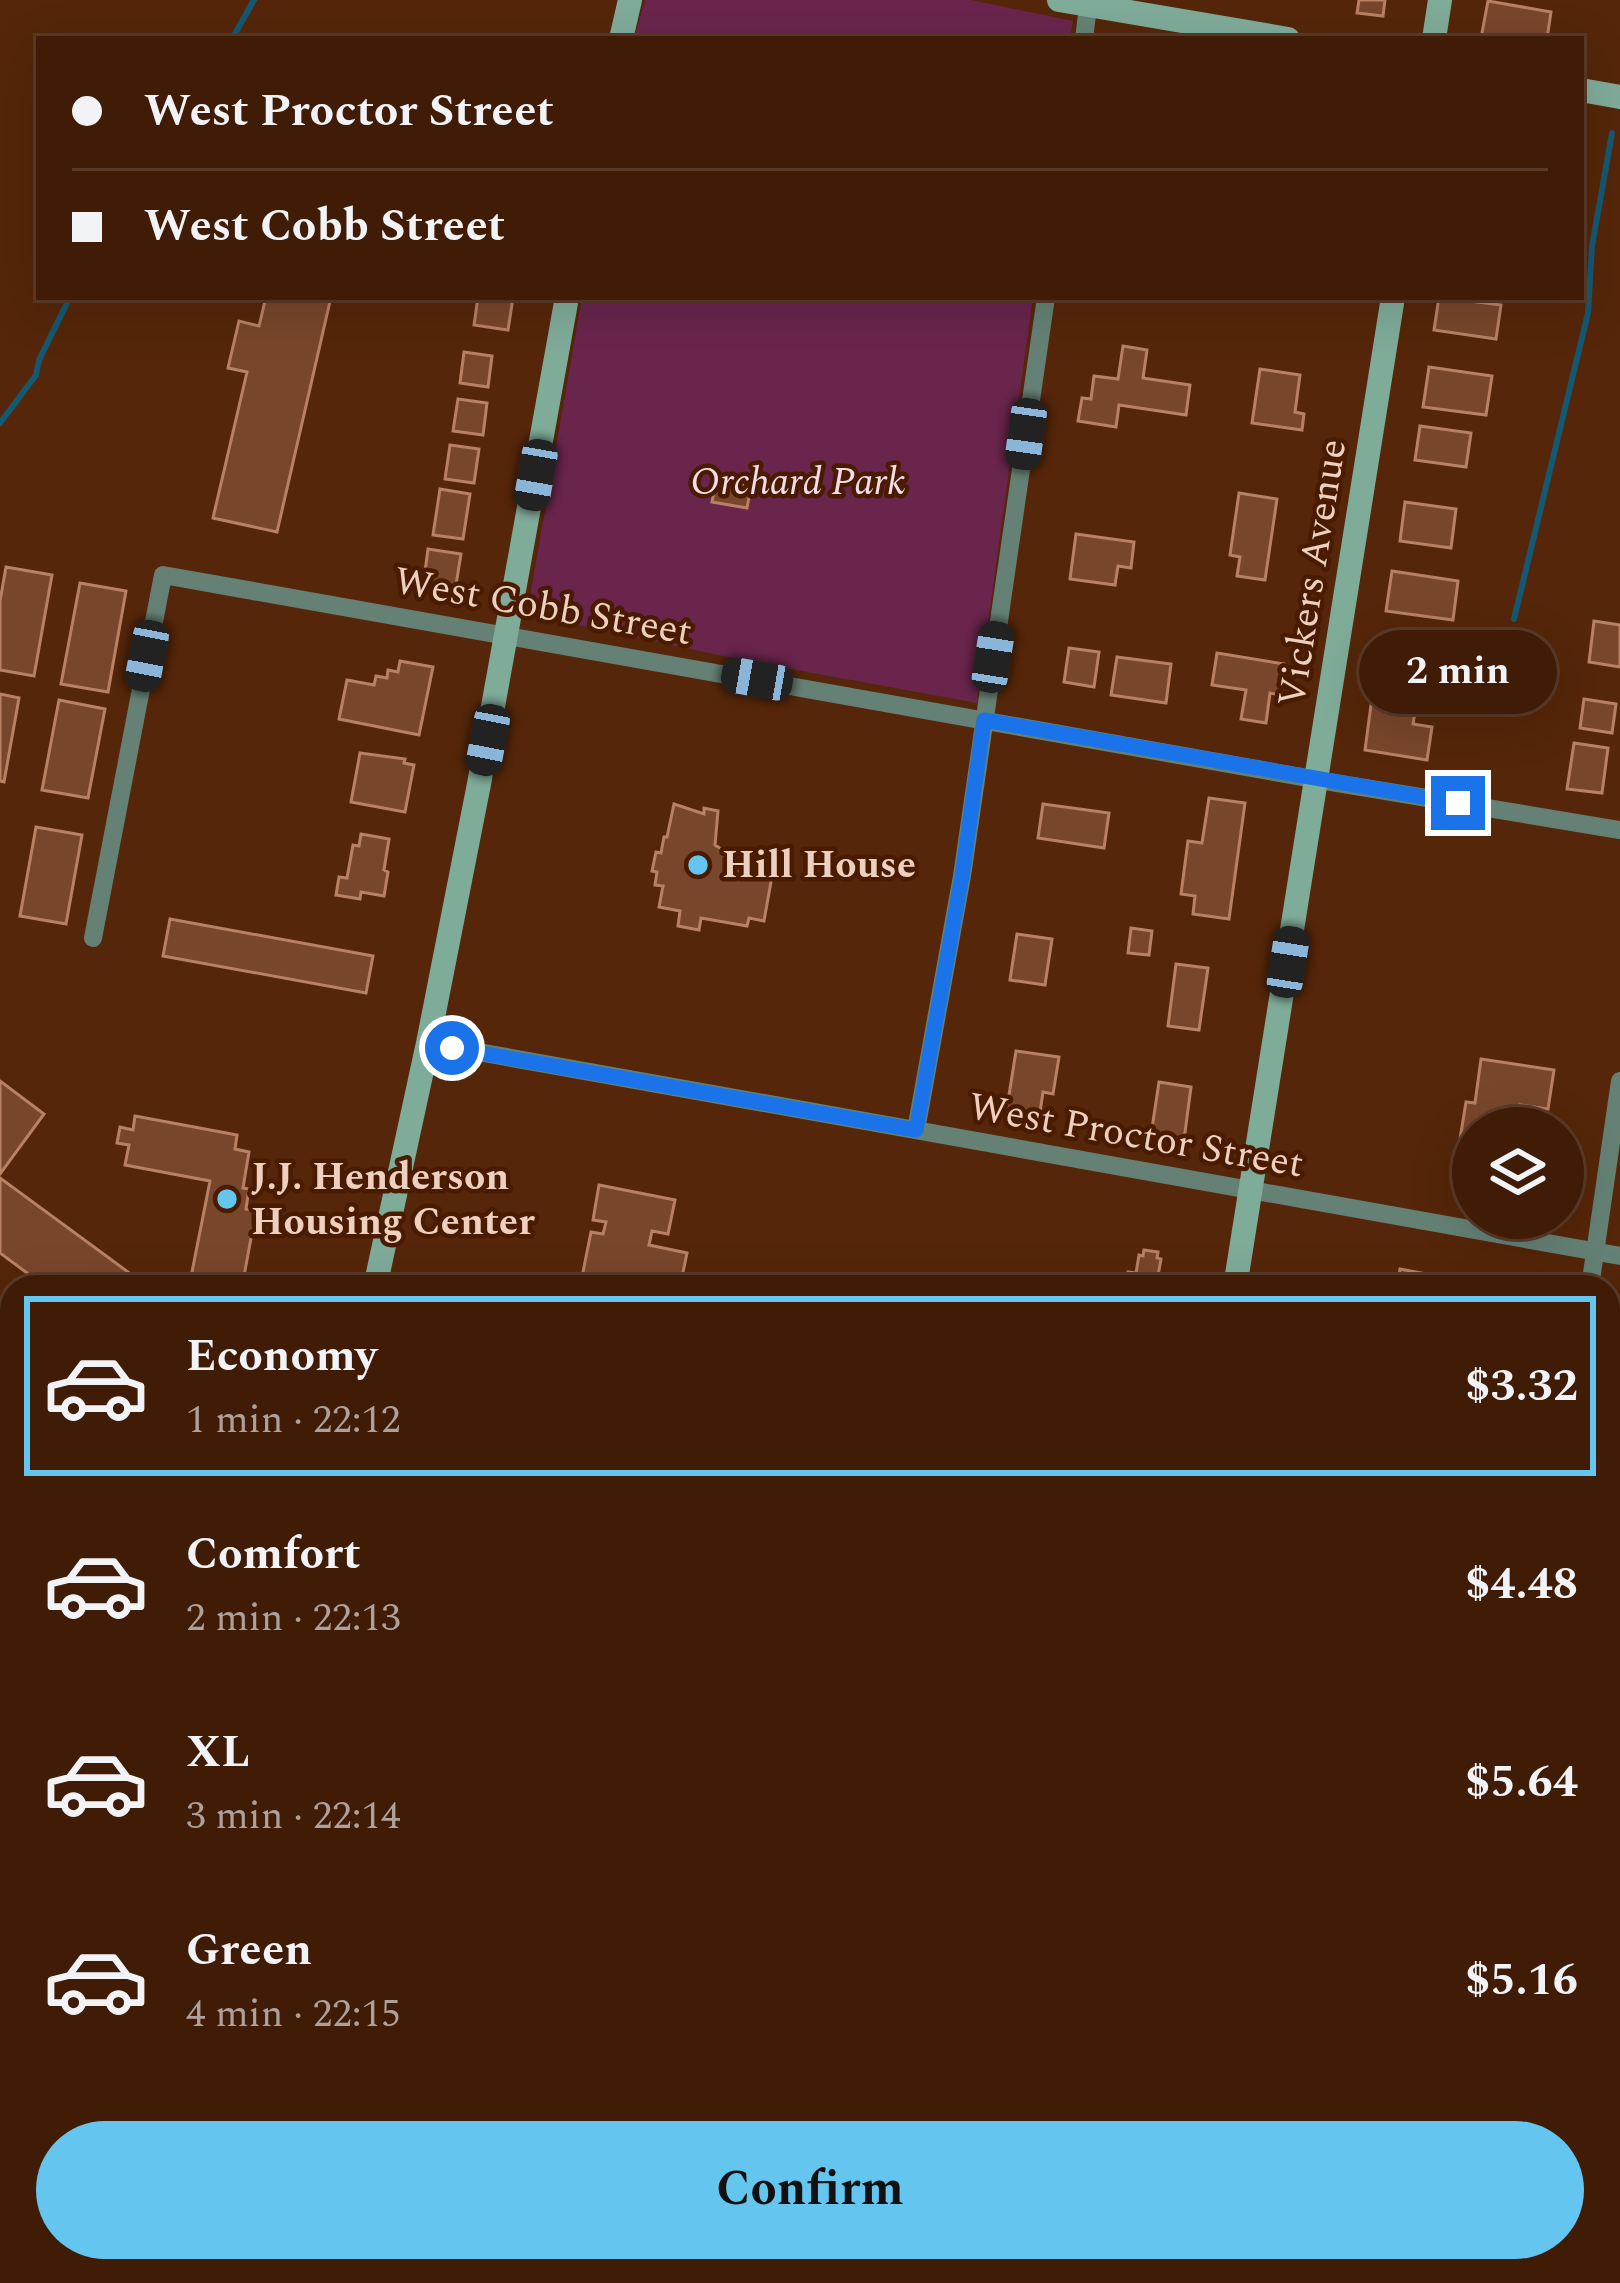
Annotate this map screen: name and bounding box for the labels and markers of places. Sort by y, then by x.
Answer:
place label: Hill House [722,836,916,895]
marker: Hill House [685,852,711,878]
place label: J.J. Henderson Housing Center [251,1148,535,1252]
marker: J.J. Henderson Housing Center [214,1186,240,1212]

